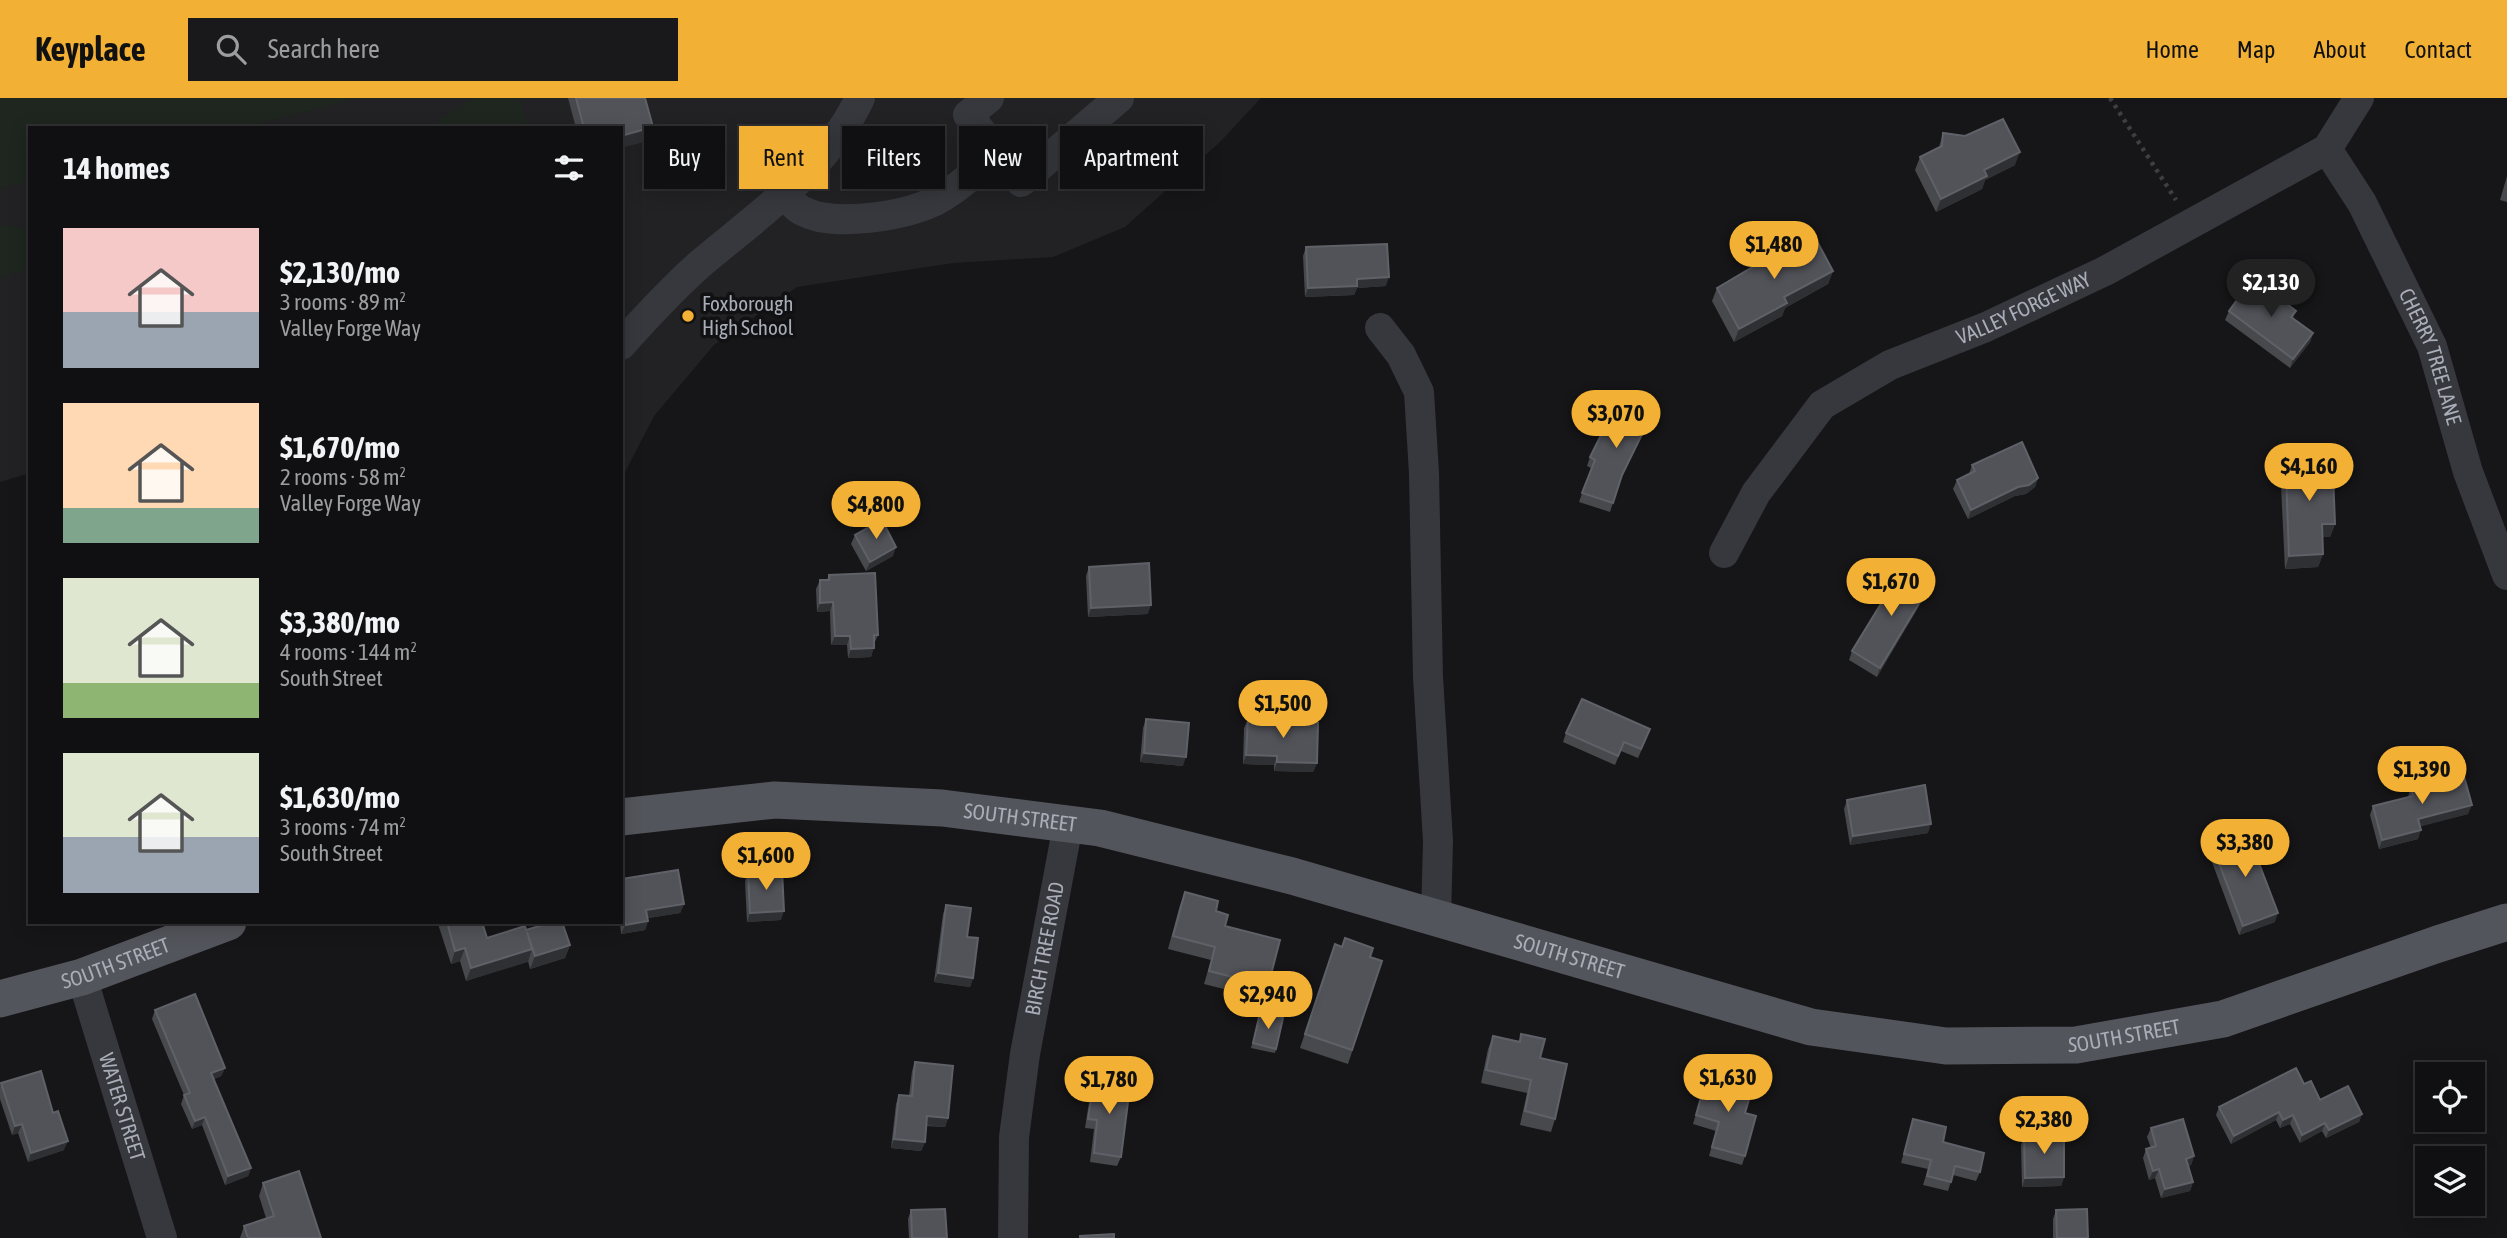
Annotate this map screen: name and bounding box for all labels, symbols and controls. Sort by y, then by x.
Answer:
search box [188,18,678,81]
text: Keyplace [35,30,146,68]
icon: search [212,30,250,68]
text: Search here [268,34,380,64]
text: Home [2145,36,2199,63]
text: Map [2237,36,2275,63]
text: About [2313,36,2366,63]
text: Contact [2404,36,2472,63]
chip: Buy [644,126,725,189]
chip: Rent [739,126,828,189]
chip: Filters [842,126,945,189]
chip: New [959,126,1046,189]
chip: Apartment [1060,126,1203,189]
icon: filters [550,149,588,187]
text: 14 homes [63,151,170,185]
pin: $1,480 [1717,222,1831,281]
text: $1,480 [1746,231,1803,257]
text: $2,130/mo [280,255,400,289]
icon: home [119,256,203,340]
pin: $2,130 [2214,260,2328,319]
street label: VALLEY FORGE WAY [1953,266,2095,349]
text: $2,130 [2243,269,2300,295]
street label: CHERRY TREE LANE [2395,284,2467,427]
text: 3 rooms · 89 m² [280,289,406,315]
place label: Foxborough High School [702,291,794,339]
marker: Foxborough High School [680,308,696,324]
text: Valley Forge Way [280,315,421,341]
pin: $3,070 [1559,390,1673,450]
text: $3,070 [1588,400,1645,426]
text: $1,670/mo [280,430,400,464]
icon: home [119,431,203,515]
pin: $4,160 [2252,444,2366,503]
text: $4,160 [2281,453,2338,479]
text: 2 rooms · 58 m² [280,464,406,490]
pin: $4,800 [819,482,933,541]
text: Valley Forge Way [280,490,421,516]
text: $4,800 [848,491,905,517]
pin: $1,670 [1834,559,1948,618]
text: $1,670 [1863,568,1920,594]
text: $3,380/mo [280,605,400,639]
icon: home [119,606,203,690]
text: 4 rooms · 144 m² [280,639,417,665]
text: South Street [280,665,383,691]
pin: $1,500 [1226,680,1340,740]
text: $1,500 [1255,690,1312,716]
pin: $1,390 [2365,746,2479,806]
text: $1,390 [2394,756,2451,782]
text: $1,630/mo [280,780,400,814]
icon: home [119,781,203,865]
street label: SOUTH STREET [963,798,1078,836]
text: 3 rooms · 74 m² [280,814,406,840]
pin: $3,380 [2188,820,2302,879]
text: $3,380 [2217,829,2274,855]
pin: $1,600 [709,832,823,892]
text: South Street [280,840,383,866]
text: $1,600 [738,842,795,868]
street label: BIRCH TREE ROAD [1020,880,1068,1017]
street label: SOUTH STREET [1512,928,1627,983]
street label: SOUTH STREET [59,932,173,993]
pin: $2,940 [1211,972,1325,1031]
text: $2,940 [1240,981,1297,1007]
street label: SOUTH STREET [2068,1014,2182,1056]
street label: WATER STREET [95,1050,151,1164]
pin: $1,630 [1671,1054,1785,1114]
pin: $1,780 [1052,1056,1166,1116]
map controls [2415,1062,2485,1216]
button: locate [2415,1062,2485,1132]
text: $1,630 [1700,1064,1757,1090]
text: $1,780 [1081,1066,1138,1092]
pin: $2,380 [1987,1096,2101,1156]
text: $2,380 [2016,1106,2073,1132]
button: layers [2415,1146,2485,1216]

